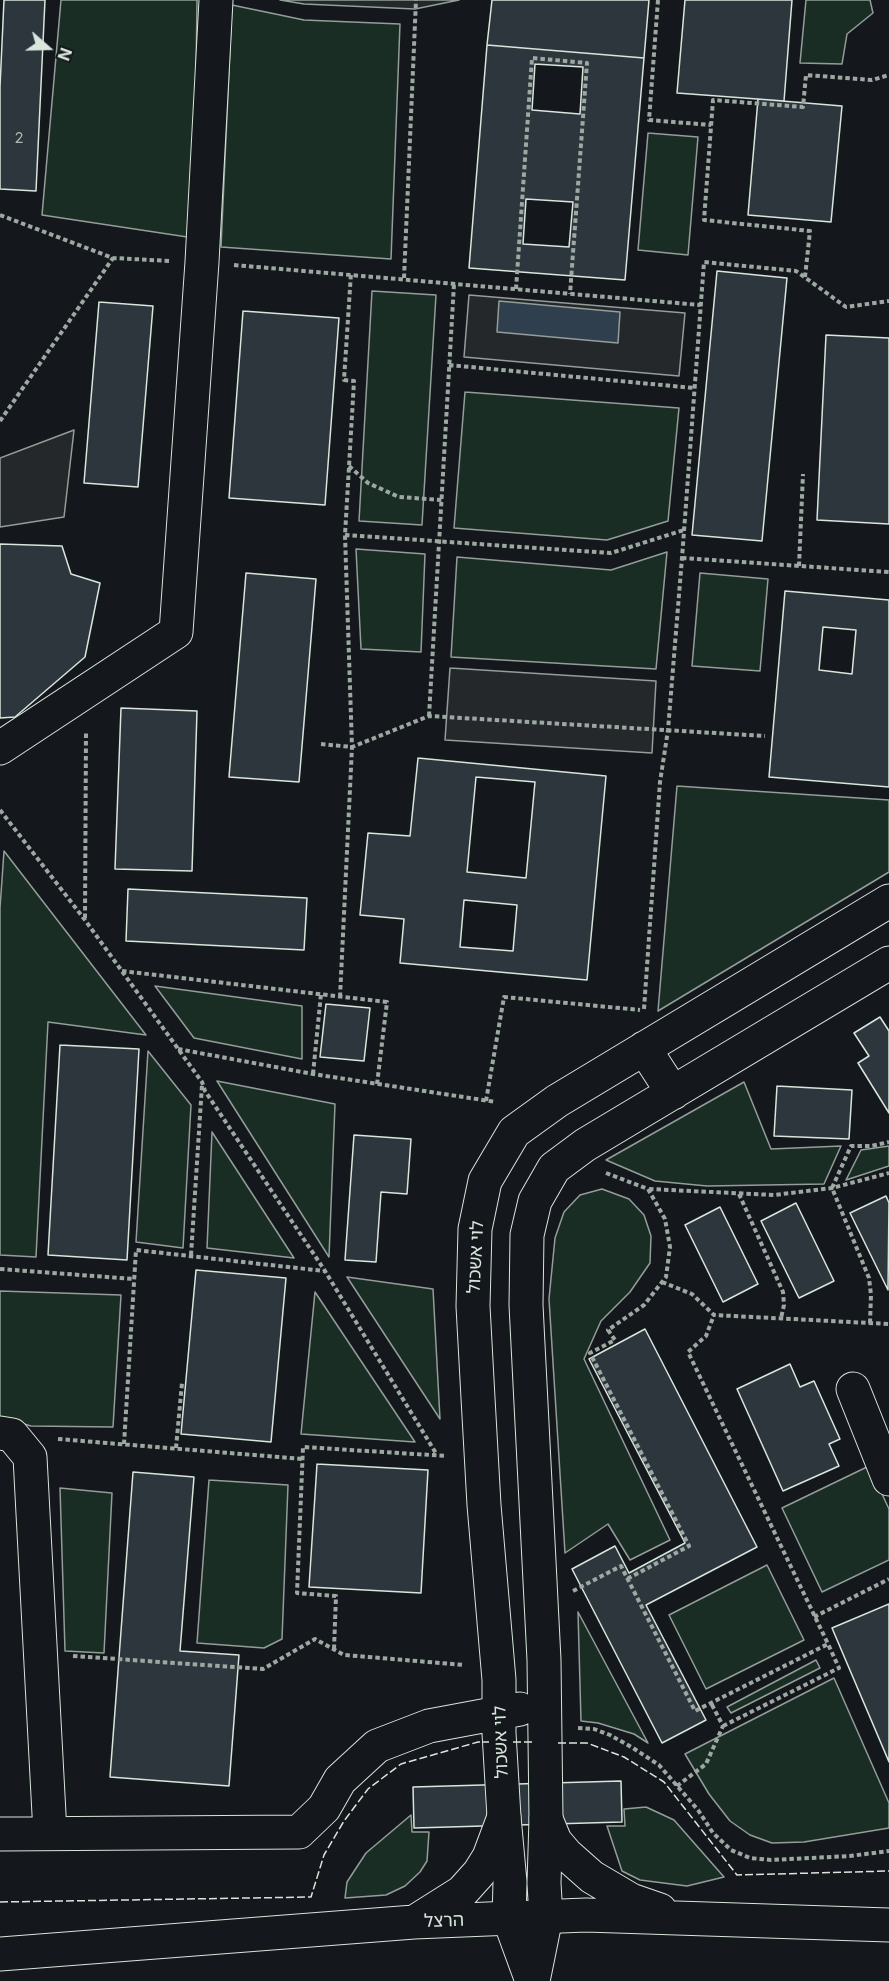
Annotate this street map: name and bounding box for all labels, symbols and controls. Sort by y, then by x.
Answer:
north arrow [18,18,78,78]
text: N [53,45,76,63]
house number: 2 [14,129,24,147]
street label: לוי אשכול [463,1220,489,1294]
street label: לוי אשכול [489,1705,513,1779]
street label: הרצל [424,1910,464,1932]

